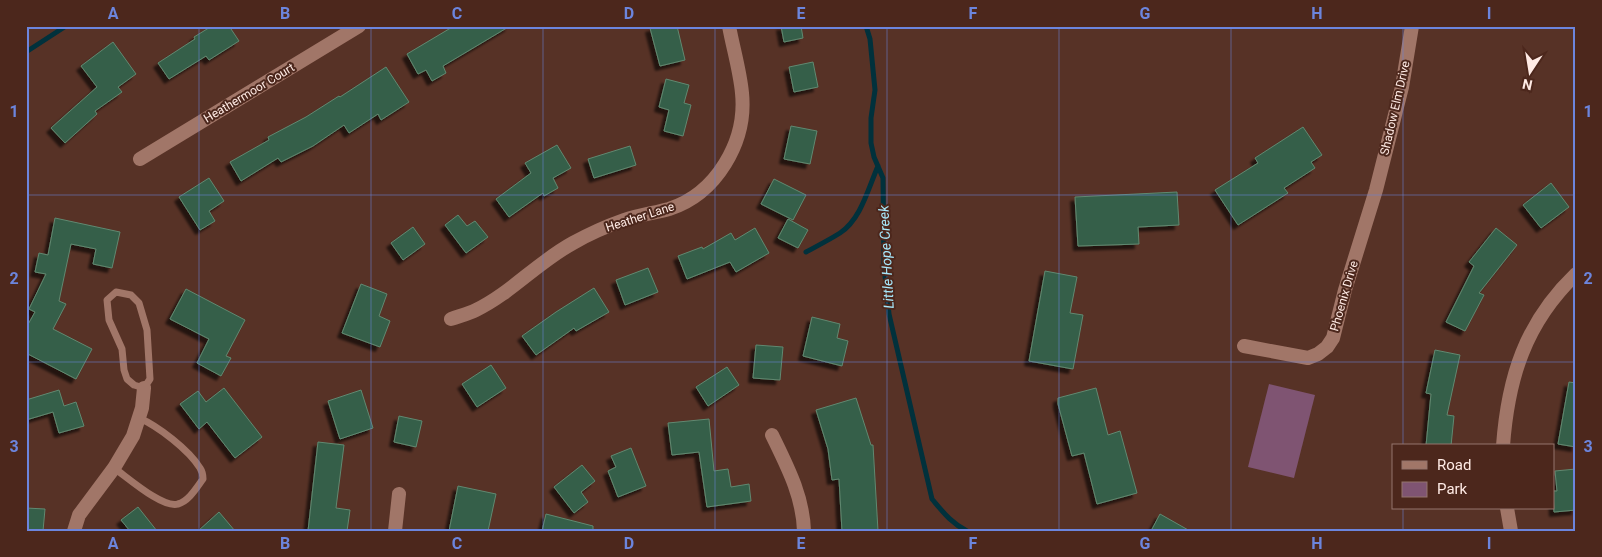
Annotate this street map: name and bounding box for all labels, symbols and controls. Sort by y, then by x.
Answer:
text: A [108,4,119,23]
text: B [280,4,290,23]
text: C [452,4,462,23]
text: D [624,4,634,23]
text: E [797,4,806,23]
text: F [969,4,978,23]
text: G [1140,4,1151,23]
text: H [1311,4,1323,23]
text: I [1487,4,1491,23]
north arrow [1504,48,1554,98]
street label: Heathermoor Court [201,60,297,126]
street label: Shadow Elm Drive [1377,60,1413,156]
text: N [1521,76,1534,94]
text: 1 [9,102,19,121]
text: 1 [1583,102,1593,121]
street label: Heather Lane [604,199,676,235]
water label: Little Hope Creek [875,204,897,309]
street label: Phoenix Drive [1327,259,1361,333]
text: 2 [9,269,19,288]
text: 2 [1583,269,1593,288]
text: 3 [9,437,19,456]
text: 3 [1583,437,1593,456]
legend [1392,444,1554,510]
text: Road [1437,456,1471,474]
text: Park [1437,480,1468,498]
text: A [108,534,119,553]
text: B [280,534,290,553]
text: C [452,534,462,553]
text: D [624,534,634,553]
text: E [797,534,806,553]
text: F [969,534,978,553]
text: G [1140,534,1151,553]
text: H [1311,534,1323,553]
text: I [1487,534,1491,553]

